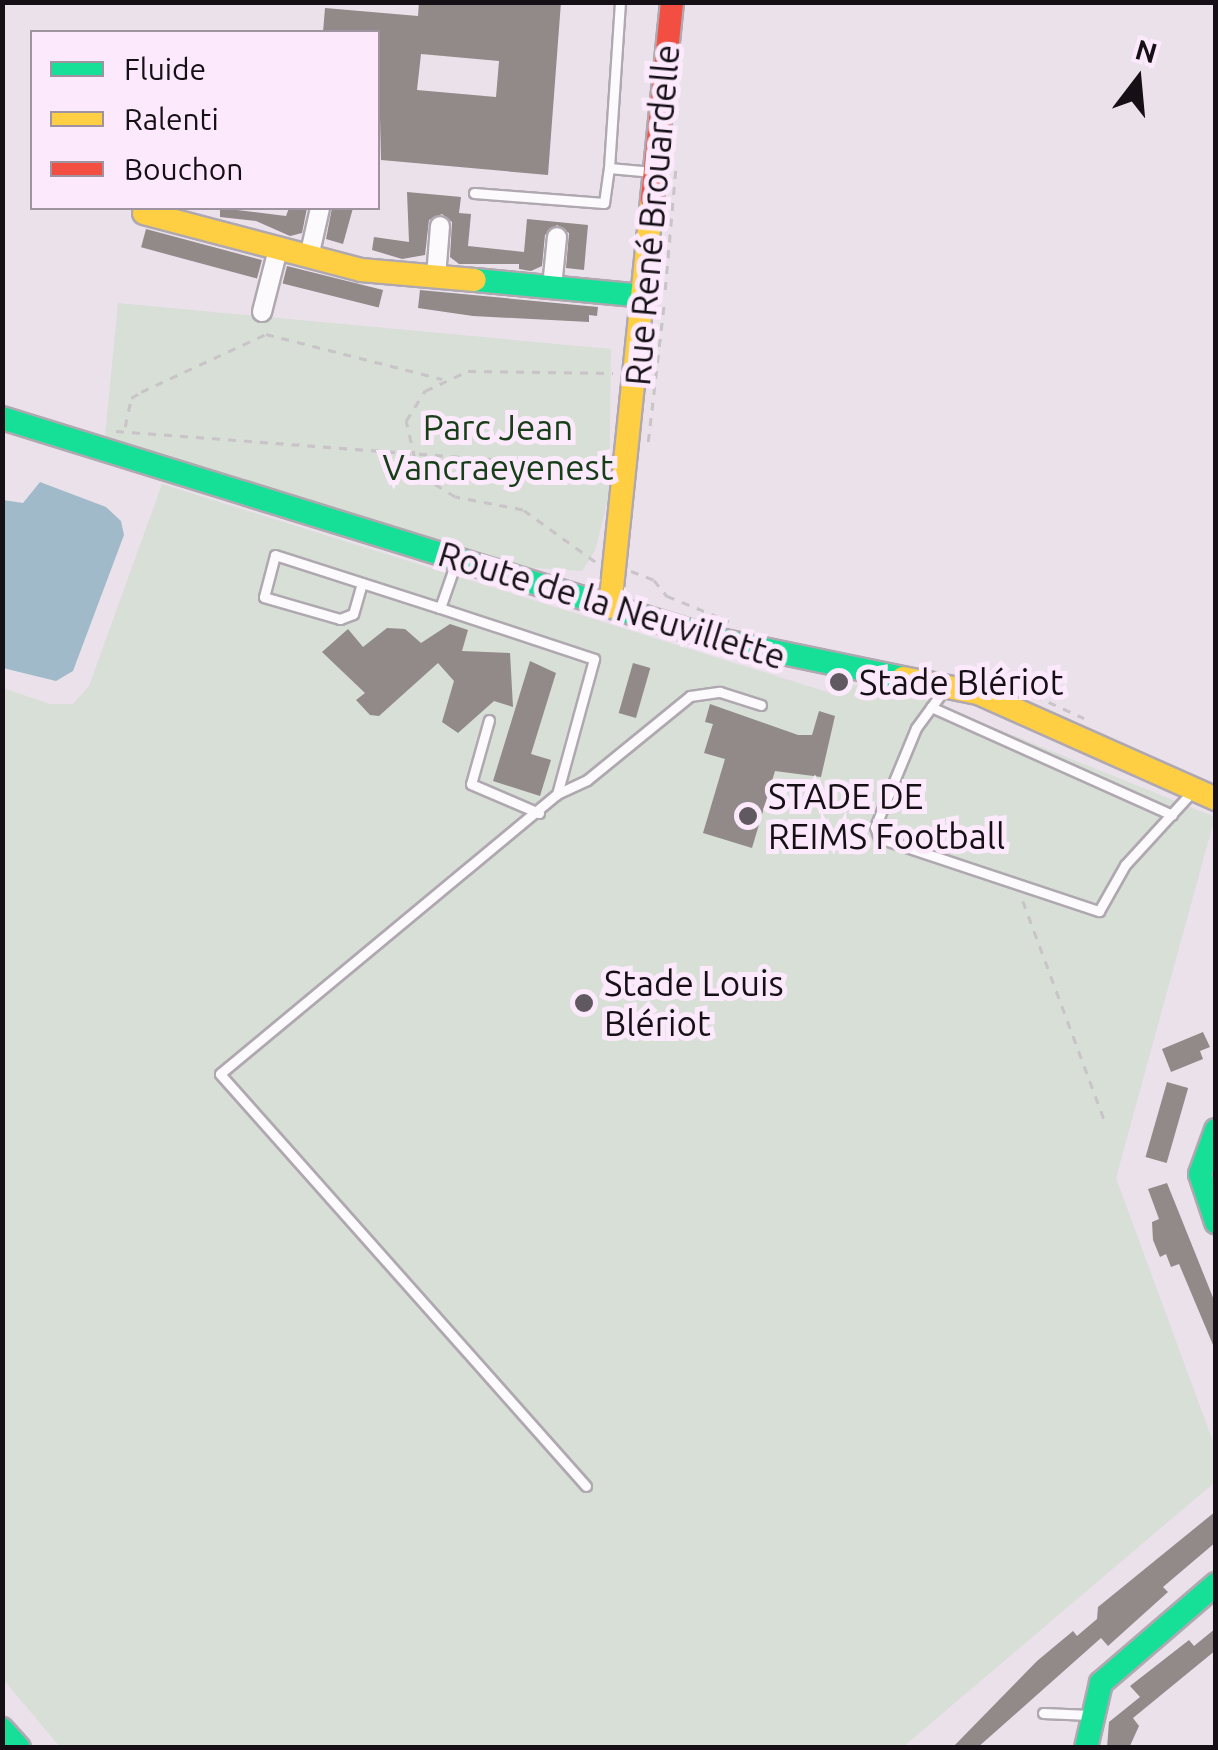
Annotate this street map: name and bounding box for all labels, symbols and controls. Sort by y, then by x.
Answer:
legend [30,30,380,210]
north arrow [1088,30,1188,130]
text: N [1132,33,1161,68]
street label: Rue René Brouardelle [616,43,688,387]
text: Fluide [124,52,206,86]
text: Ralenti [124,102,219,136]
text: Bouchon [124,152,244,186]
park label: Parc Jean Vancraeyenest [383,406,613,488]
street label: Route de la Neuvillette [433,532,791,678]
place label: Stade Blériot [859,661,1064,703]
marker: Stade Blériot [828,671,850,693]
place label: STADE DE REIMS Football [768,775,1005,857]
marker: STADE DE REIMS Football [737,805,759,827]
place label: Stade Louis Blériot [604,962,784,1044]
marker: Stade Louis Blériot [573,992,595,1014]

